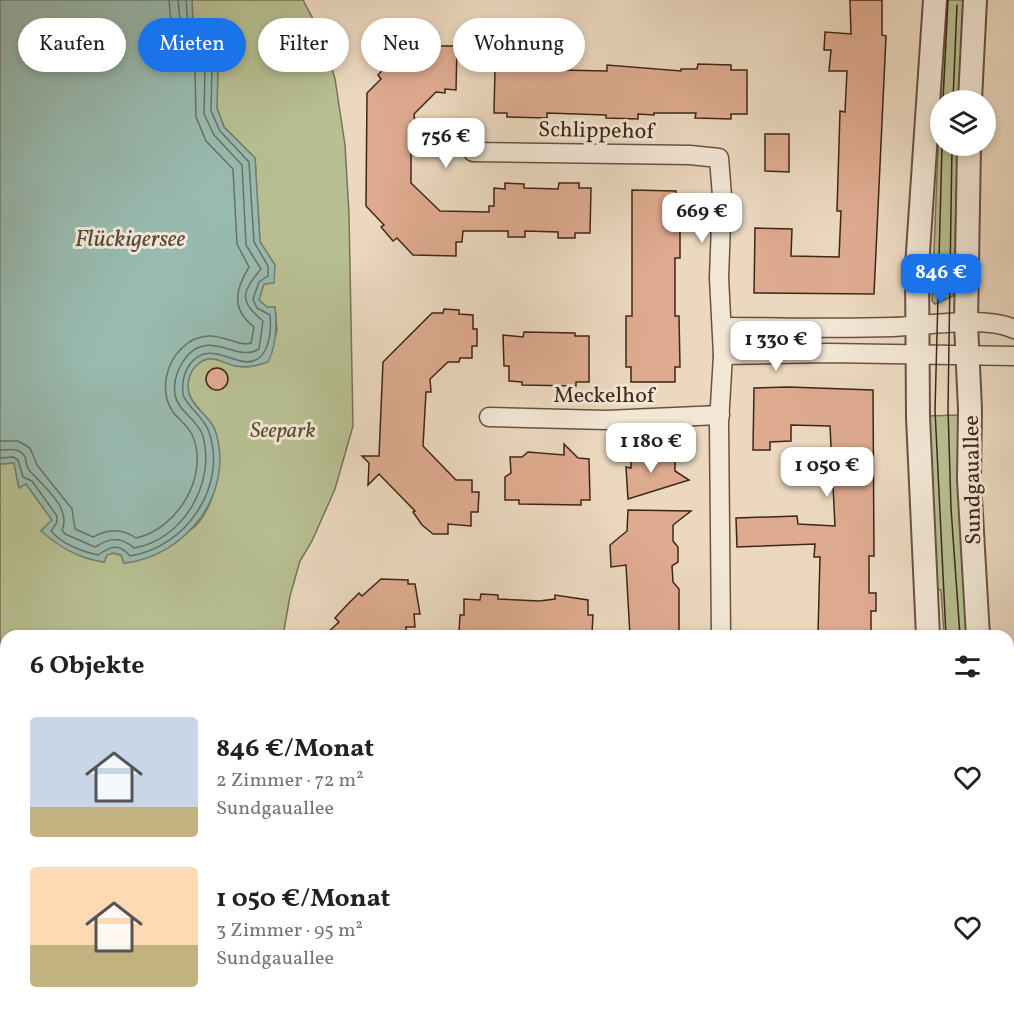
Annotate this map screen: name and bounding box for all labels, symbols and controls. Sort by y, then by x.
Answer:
chip: Kaufen [18,18,126,72]
chip: Mieten [138,18,246,72]
chip: Filter [258,18,349,72]
chip: Neu [361,18,441,72]
chip: Wohnung [453,18,585,72]
map controls [930,90,996,156]
button: layers [930,90,996,156]
street label: Schlippehof [538,115,657,148]
pin: 756 € [404,118,488,169]
text: 756 € [422,123,470,151]
pin: 669 € [660,193,744,244]
text: 669 € [676,198,728,226]
water label: Flückigersee [75,223,186,257]
pin: 846 € [899,254,983,305]
text: 846 € [915,259,967,287]
pin: 1 330 € [721,321,831,372]
text: 1 330 € [744,326,808,354]
street label: Meckelhof [554,381,657,412]
street label: Sundgauallee [957,415,990,545]
park label: Seepark [250,416,316,447]
pin: 1 180 € [596,423,706,474]
text: 1 180 € [620,428,682,456]
pin: 1 050 € [772,447,882,498]
text: 1 050 € [795,452,859,480]
text: 6 Objekte [30,648,145,684]
icon: filters [951,650,984,683]
text: 846 €/Monat [216,731,374,767]
icon: home [78,741,150,813]
icon: heart [951,761,984,794]
text: 2 Zimmer · 72 m² [216,767,364,795]
text: Sundgauallee [216,795,334,823]
text: 1 050 €/Monat [216,881,390,917]
icon: home [78,891,150,963]
icon: heart [951,911,984,944]
text: 3 Zimmer · 95 m² [216,917,363,945]
text: Sundgauallee [216,945,334,973]

